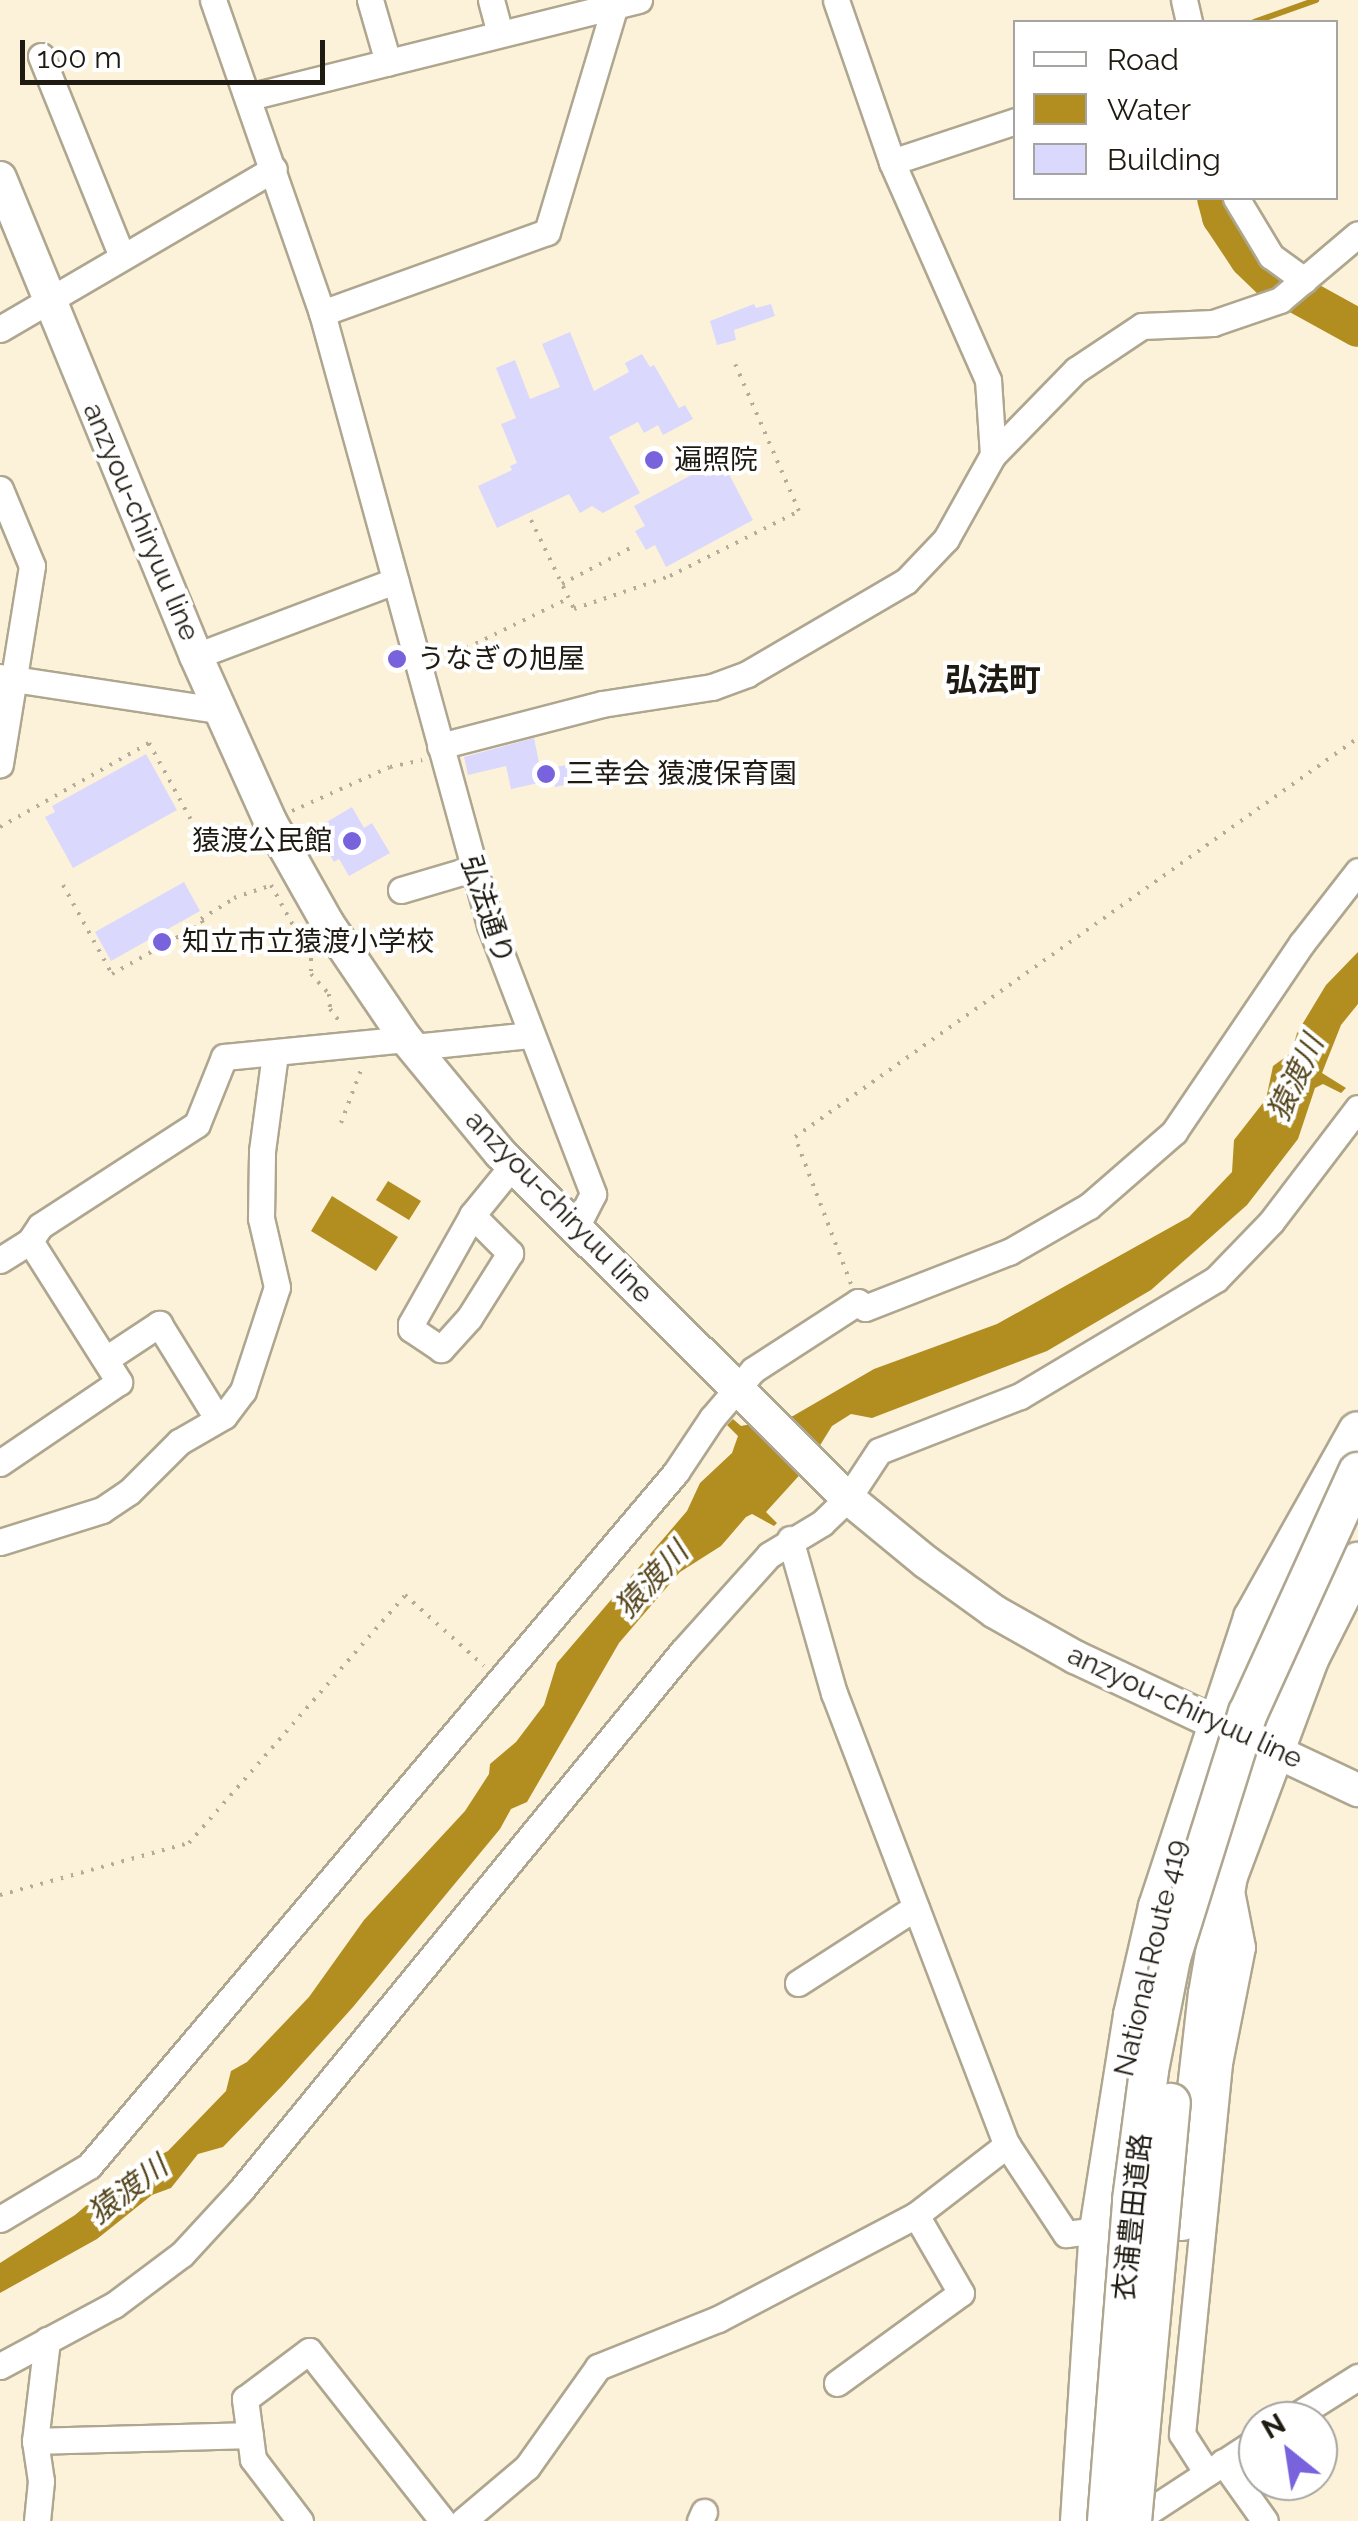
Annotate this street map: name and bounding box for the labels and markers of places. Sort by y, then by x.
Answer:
place label: 遍照院 [674,443,758,477]
marker: 遍照院 [643,449,665,471]
place label: うなぎの旭屋 [417,642,585,676]
marker: うなぎの旭屋 [386,648,408,670]
place label: 三幸会 猿渡保育園 [566,757,797,791]
marker: 三幸会 猿渡保育園 [535,763,557,785]
place label: 猿渡公民館 [192,824,332,858]
marker: 猿渡公民館 [341,830,363,852]
place label: 知立市立猿渡小学校 [182,925,434,959]
marker: 知立市立猿渡小学校 [151,931,173,953]

